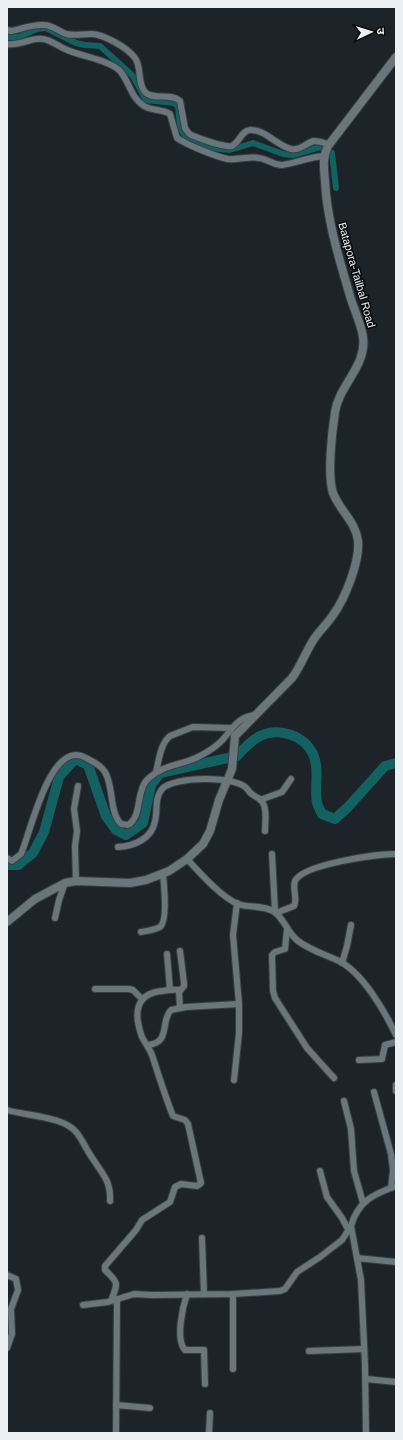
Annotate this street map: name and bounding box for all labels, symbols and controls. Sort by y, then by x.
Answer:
north arrow [351,12,391,52]
text: उ [375,28,387,35]
street label: Batapora-Tailbal Road [336,221,378,329]

